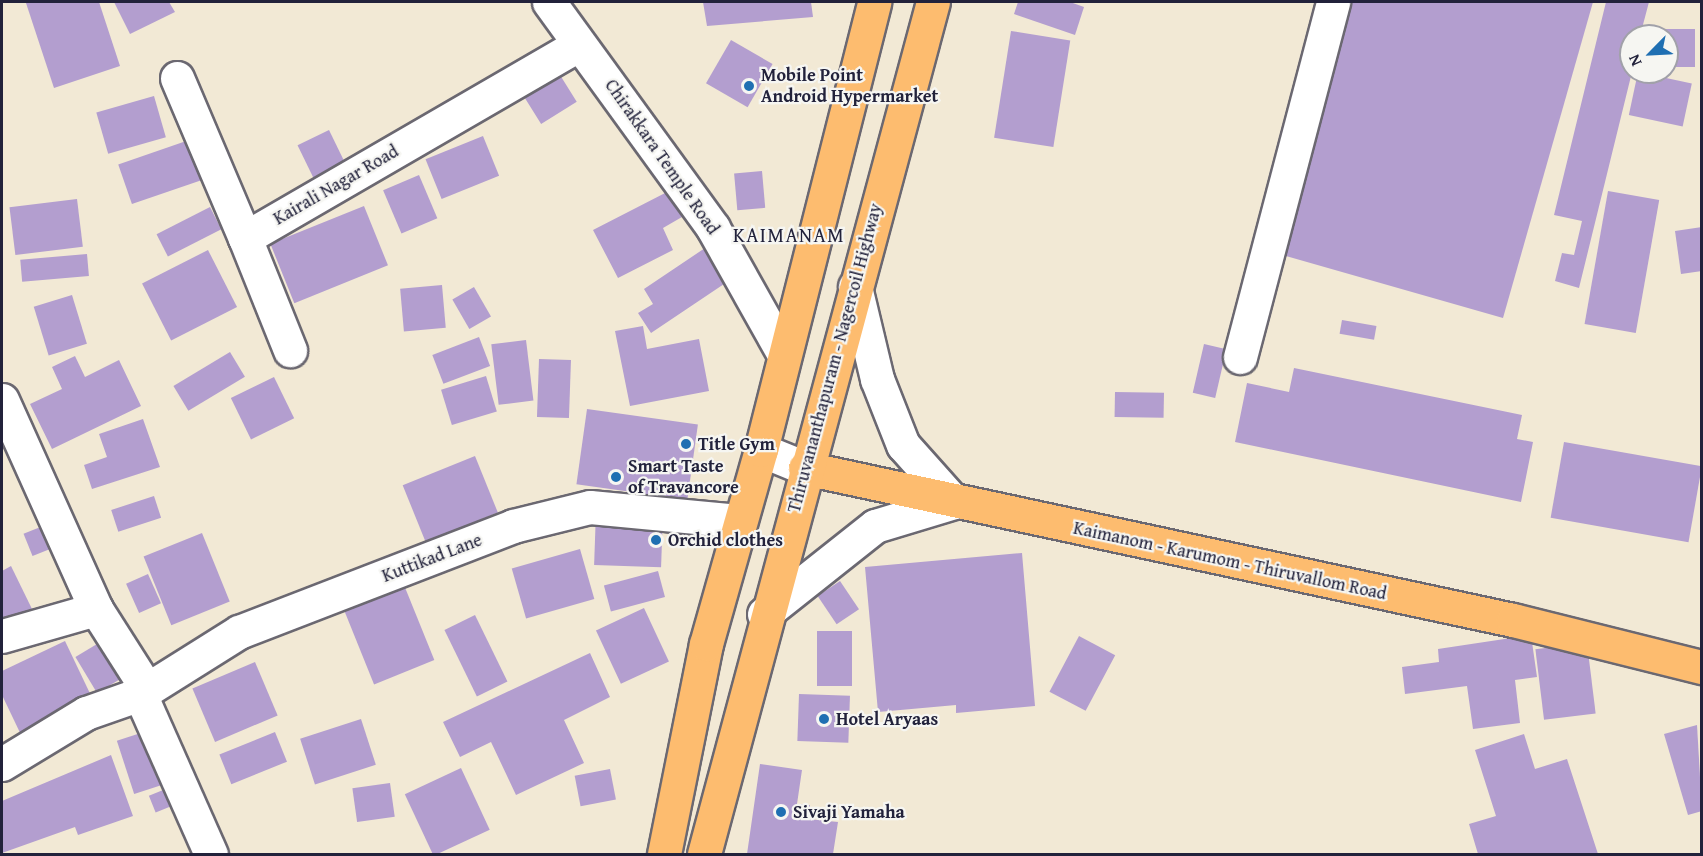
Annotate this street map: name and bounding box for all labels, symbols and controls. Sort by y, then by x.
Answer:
north arrow [1619,24,1679,84]
text: N [1621,51,1648,70]
place label: Mobile Point Android Hypermarket [761,65,938,107]
street label: Chirakkara Temple Road [600,75,724,239]
marker: Mobile Point Android Hypermarket [742,79,756,93]
street label: Kairali Nagar Road [270,140,402,230]
street label: Thiruvananthapuram - Nagercoil Highway [783,201,887,515]
district label: KAIMANAM [733,222,845,246]
place label: Title Gym [698,433,775,455]
marker: Title Gym [679,437,693,451]
place label: Smart Taste of Travancore [628,456,739,498]
marker: Smart Taste of Travancore [609,470,623,484]
street label: Kaimanom - Karumom - Thiruvallom Road [1071,517,1389,605]
street label: Kuttikad Lane [379,529,485,587]
place label: Orchid clothes [668,529,783,551]
marker: Orchid clothes [649,533,663,547]
place label: Hotel Aryaas [836,708,938,730]
marker: Hotel Aryaas [817,712,831,726]
place label: Sivaji Yamaha [793,801,905,823]
marker: Sivaji Yamaha [774,805,788,819]

